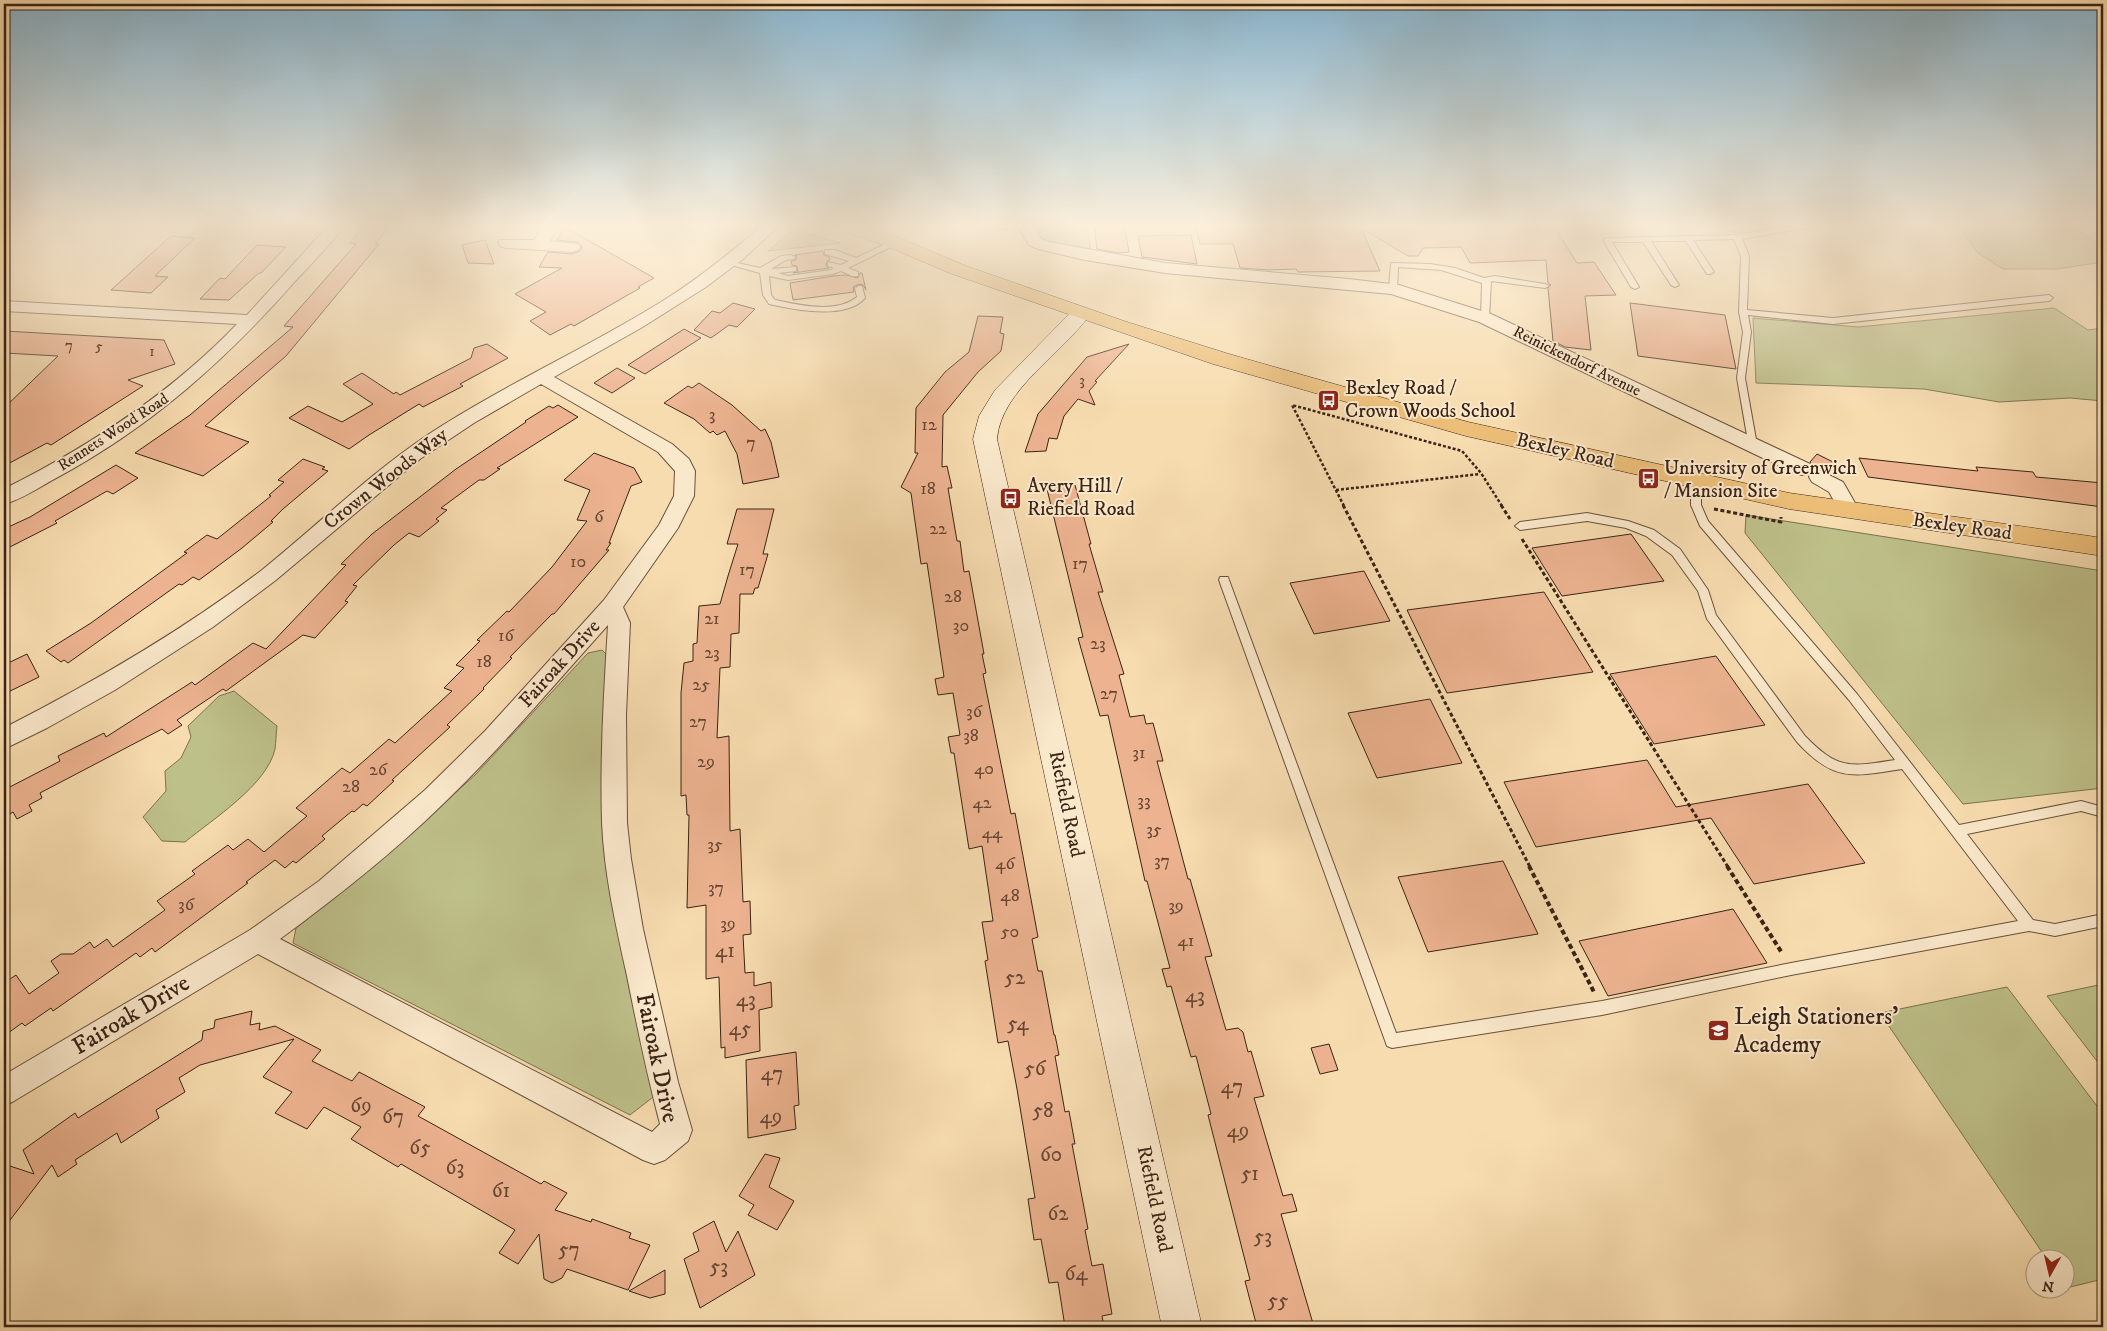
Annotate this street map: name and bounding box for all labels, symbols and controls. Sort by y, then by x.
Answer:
street label: Reinickendorf Avenue [1510,321,1645,401]
house number: 7 [65,336,73,355]
house number: 5 [95,337,103,356]
house number: 1 [149,342,155,361]
house number: 3 [1079,371,1085,390]
place label: Bexley Road / Crown Woods School [1345,376,1516,424]
bus stop icon: Bexley Road / Crown Woods School [1317,388,1341,412]
street label: Rennets Wood Road [54,389,172,475]
house number: 3 [709,404,715,426]
house number: 12 [921,414,937,436]
street label: Crown Woods Way [319,422,453,535]
street label: Bexley Road [1513,428,1617,474]
house number: 7 [746,432,756,454]
place label: University of Greenwich / Mansion Site [1664,456,1857,504]
bus stop icon: University of Greenwich / Mansion Site [1636,467,1660,491]
place label: Avery Hill / Riefield Road [1027,474,1135,522]
house number: 18 [920,478,936,500]
bus stop icon: Avery Hill / Riefield Road [999,486,1023,510]
house number: 6 [594,506,604,528]
street label: Bexley Road [1911,508,2013,546]
house number: 22 [929,518,947,540]
house number: 10 [570,551,586,573]
house number: 17 [1072,553,1088,575]
house number: 17 [739,559,755,581]
house number: 28 [944,586,962,608]
house number: 21 [704,608,720,630]
street label: Fairoak Drive [514,615,606,713]
house number: 30 [953,615,969,637]
house number: 16 [498,625,515,647]
house number: 23 [1090,633,1106,655]
house number: 23 [704,642,720,664]
house number: 18 [476,651,492,673]
house number: 25 [692,674,710,696]
house number: 27 [1100,683,1118,705]
house number: 36 [966,701,983,723]
house number: 27 [689,711,707,733]
house number: 38 [963,725,979,747]
house number: 31 [1132,742,1146,764]
street label: Riefield Road [1043,749,1089,859]
house number: 29 [697,751,715,773]
house number: 40 [974,758,994,780]
house number: 26 [369,759,388,781]
house number: 28 [342,776,360,798]
house number: 33 [1137,790,1151,812]
house number: 42 [972,792,992,814]
house number: 35 [1146,819,1162,841]
house number: 44 [982,822,1003,844]
house number: 35 [707,834,723,856]
house number: 37 [1154,850,1170,872]
house number: 46 [995,853,1015,875]
house number: 37 [708,877,724,899]
house number: 48 [1000,885,1020,907]
house number: 36 [178,894,195,916]
house number: 39 [1168,895,1184,917]
house number: 39 [720,913,736,935]
house number: 50 [1001,921,1019,943]
house number: 41 [1178,930,1194,952]
house number: 41 [715,938,735,964]
house number: 52 [1005,965,1026,991]
street label: Fairoak Drive [67,968,195,1062]
house number: 43 [1185,983,1205,1009]
house number: 43 [736,987,756,1013]
street label: Fairoak Drive [629,990,685,1126]
place label: Leigh Stationers' Academy [1734,1002,1898,1060]
house number: 54 [1007,1011,1030,1037]
house number: 45 [729,1016,751,1042]
school or university icon: Leigh Stationers' Academy [1706,1019,1730,1043]
house number: 56 [1024,1056,1047,1082]
house number: 47 [761,1061,783,1087]
house number: 47 [1221,1074,1243,1100]
house number: 69 [350,1093,372,1119]
house number: 58 [1033,1098,1053,1124]
house number: 67 [382,1104,404,1130]
house number: 49 [760,1104,782,1130]
house number: 49 [1227,1118,1249,1144]
house number: 65 [409,1135,431,1161]
house number: 60 [1040,1142,1062,1168]
street label: Riefield Road [1131,1144,1177,1254]
house number: 63 [446,1155,464,1181]
house number: 51 [1241,1161,1259,1187]
house number: 61 [492,1178,510,1204]
house number: 62 [1047,1201,1069,1227]
house number: 53 [1254,1224,1272,1250]
house number: 57 [558,1237,580,1263]
north arrow [2024,1248,2074,1298]
house number: 53 [710,1254,728,1280]
house number: 64 [1064,1261,1088,1287]
text: N [2041,1276,2055,1296]
house number: 55 [1268,1288,1288,1314]

